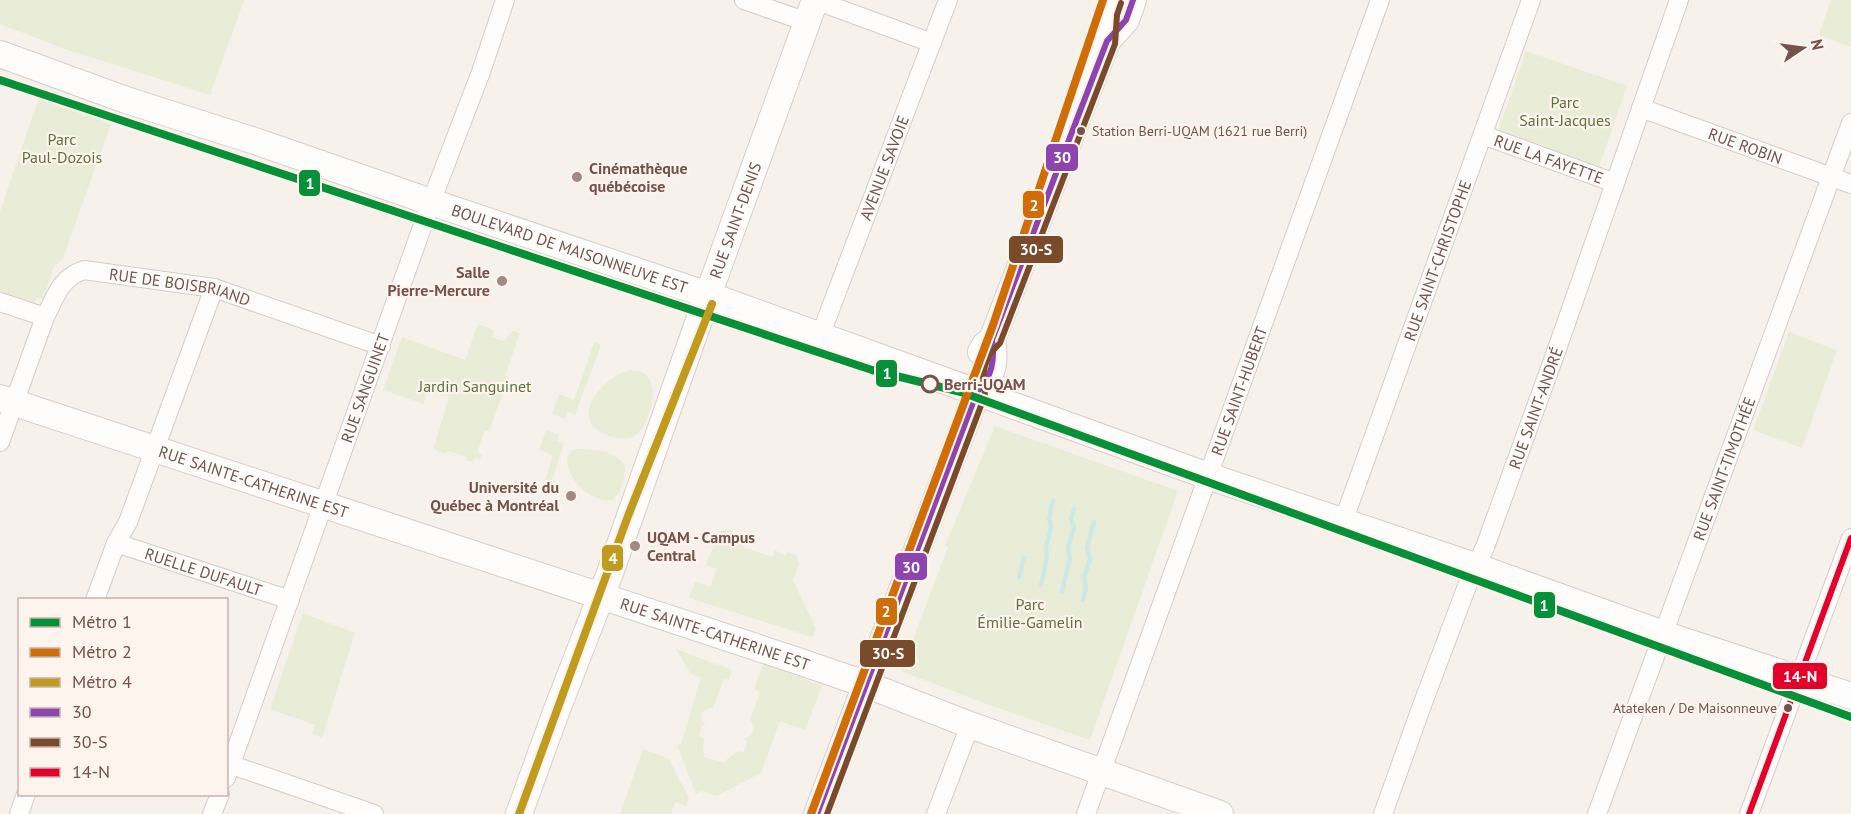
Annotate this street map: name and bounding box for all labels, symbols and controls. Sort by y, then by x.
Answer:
north arrow [1773,18,1833,78]
text: N [1807,37,1829,52]
park label: Parc Saint-Jacques [1519,92,1611,130]
street label: AVENUE SAVOIE [855,113,913,223]
place label: Station Berri-UQAM (1621 rue Berri) [1092,122,1307,140]
street label: RUE ROBIN [1706,123,1785,168]
marker: Station Berri-UQAM (1621 rue Berri) [1075,125,1087,137]
park label: Parc Paul-Dozois [22,129,103,167]
street label: RUE LA FAYETTE [1491,130,1606,188]
line badge: 30 [1045,143,1079,172]
text: 30 [1053,147,1071,167]
place label: Cinémathèque québécoise [589,158,688,196]
street label: RUE SAINT-DENIS [705,159,765,281]
line badge: 1 [298,169,321,197]
marker: Cinémathèque québécoise [570,170,584,184]
text: 1 [305,173,315,193]
street label: RUE SAINT-CHRISTOPHE [1399,177,1475,344]
line badge: 2 [1022,190,1045,219]
text: 2 [1029,195,1039,215]
street label: BOULEVARD DE MAISONNEUVE EST [449,200,690,297]
line badge: 30-S [1008,235,1064,264]
text: 30-S [1020,239,1052,259]
place label: Salle Pierre-Mercure [387,262,490,300]
street label: RUE DE BOISBRIAND [108,264,253,310]
marker: Salle Pierre-Mercure [495,274,509,288]
street label: RUE SAINT-HUBERT [1206,323,1271,458]
street label: RUE SANGUINET [336,331,393,445]
street label: RUE SAINT-ANDRÉ [1504,344,1567,472]
line badge: 1 [875,359,898,388]
text: 1 [882,363,892,383]
place label: Berri-UQAM [944,374,1026,394]
marker: Berri-UQAM [921,375,939,393]
park label: Jardin Sanguinet [418,376,532,396]
street label: RUE SAINT-TIMOTHÉE [1688,394,1759,543]
street label: RUE SAINTE-CATHERINE EST [156,441,351,522]
place label: Université du Québec à Montréal [430,477,559,515]
marker: Université du Québec à Montréal [564,489,578,503]
place label: UQAM - Campus Central [647,527,755,565]
marker: UQAM - Campus Central [628,539,642,553]
street label: RUELLE DUFAULT [142,543,265,600]
line badge: 4 [601,544,624,572]
text: 4 [608,548,618,568]
line badge: 30 [894,552,928,581]
text: 30 [902,557,920,577]
line badge: 1 [1533,591,1556,619]
street label: RUE SAINTE-CATHERINE EST [618,593,813,674]
park label: Parc Émilie-Gamelin [977,594,1083,632]
text: 1 [1539,595,1549,615]
line badge: 2 [875,597,898,626]
legend [18,598,228,796]
text: 2 [881,601,891,621]
text: Métro 1 [72,610,132,633]
line badge: 30-S [859,639,916,668]
text: Métro 2 [72,640,132,663]
text: 30-S [872,643,904,663]
line badge: 14-N [1772,662,1828,690]
text: 14-N [1783,666,1817,686]
text: Métro 4 [72,670,132,693]
place label: Atateken / De Maisonneuve [1613,699,1777,717]
text: 30 [72,700,92,723]
marker: Atateken / De Maisonneuve [1782,702,1794,714]
text: 30-S [72,730,108,753]
text: 14-N [72,760,110,783]

